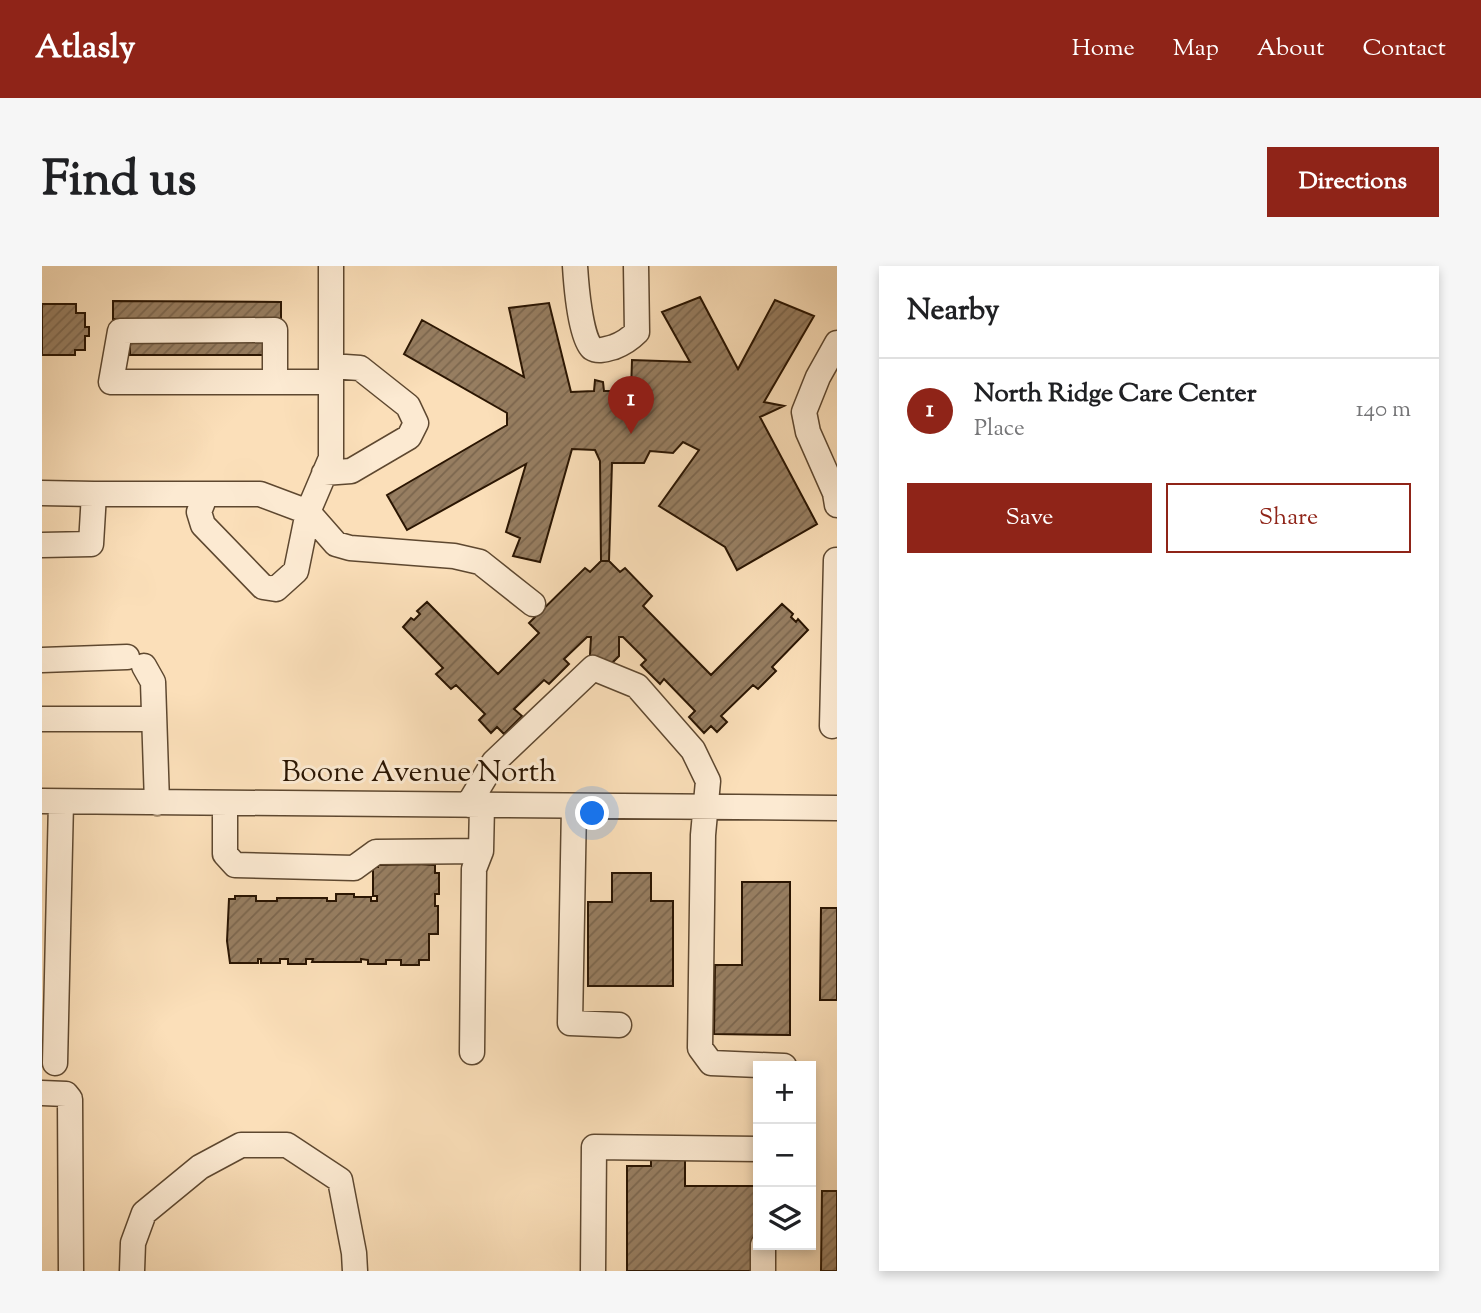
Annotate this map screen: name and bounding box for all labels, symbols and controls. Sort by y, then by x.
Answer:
text: Atlasly [35,25,135,73]
text: Home [1072,32,1135,66]
text: Map [1173,32,1219,66]
text: About [1257,32,1324,66]
text: Contact [1362,32,1446,66]
text: Find us [42,147,196,217]
button: Directions [1267,147,1439,217]
text: Nearby [907,290,999,333]
pin: 1 [608,376,654,434]
text: North Ridge Care Center [974,376,1256,413]
text: 1 [926,394,934,427]
text: 140 m [1356,394,1411,427]
text: Place [974,413,1025,446]
button: Save [907,483,1152,553]
button: Share [1166,483,1411,553]
street label: Boone Avenue North [281,752,557,795]
your location [575,796,609,830]
map controls [753,1061,816,1250]
button: + [753,1061,816,1124]
button: − [753,1124,816,1187]
button: layers [753,1187,816,1250]

